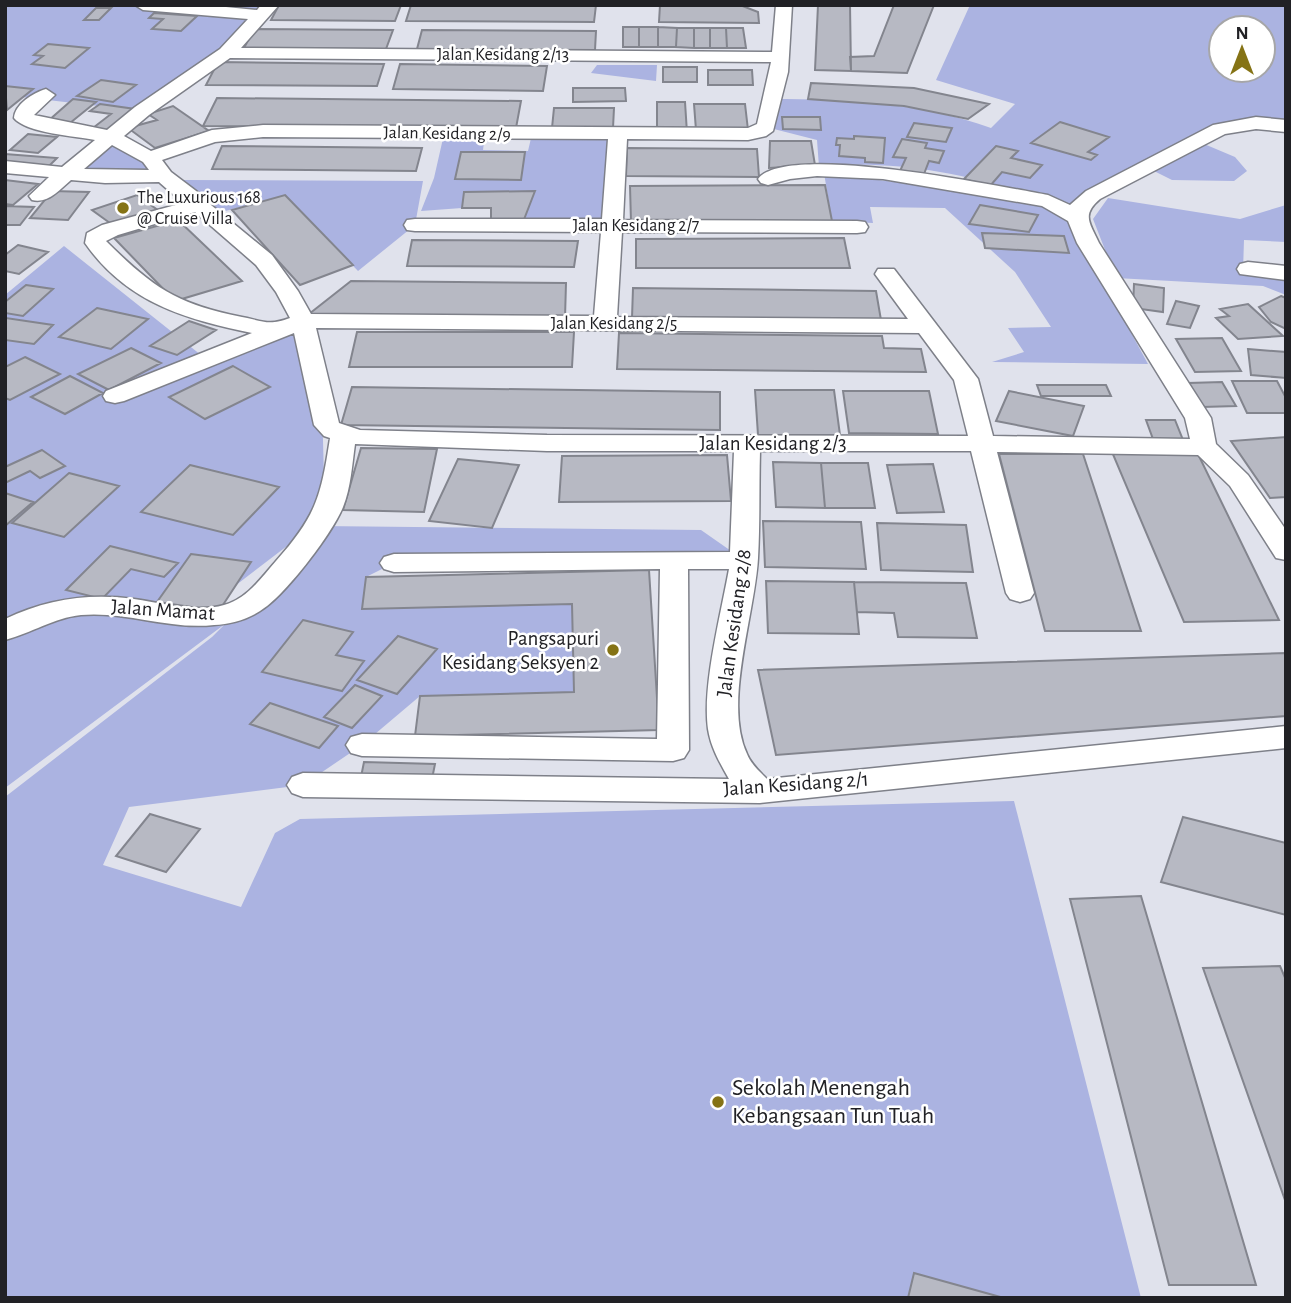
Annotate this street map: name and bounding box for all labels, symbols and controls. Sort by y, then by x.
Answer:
north arrow [1207,14,1277,84]
text: N [1235,24,1249,43]
street label: Jalan Kesidang 2/13 [437,46,569,64]
street label: Jalan Kesidang 2/9 [383,124,511,144]
place label: The Luxurious 168 @ Cruise Villa [137,189,261,228]
marker: The Luxurious 168 @ Cruise Villa [115,200,131,216]
street label: Jalan Kesidang 2/7 [573,217,699,235]
street label: Jalan Kesidang 2/5 [551,315,677,333]
street label: Jalan Kesidang 2/3 [699,433,847,454]
street label: Jalan Kesidang 2/8 [713,548,755,698]
street label: Jalan Mamat [110,596,216,624]
place label: Pangsapuri Kesidang Seksyen 2 [442,628,599,673]
marker: Pangsapuri Kesidang Seksyen 2 [605,642,621,658]
street label: Jalan Kesidang 2/1 [722,768,870,800]
place label: Sekolah Menengah Kebangsaan Tun Tuah [732,1076,934,1128]
marker: Sekolah Menengah Kebangsaan Tun Tuah [710,1094,726,1110]

